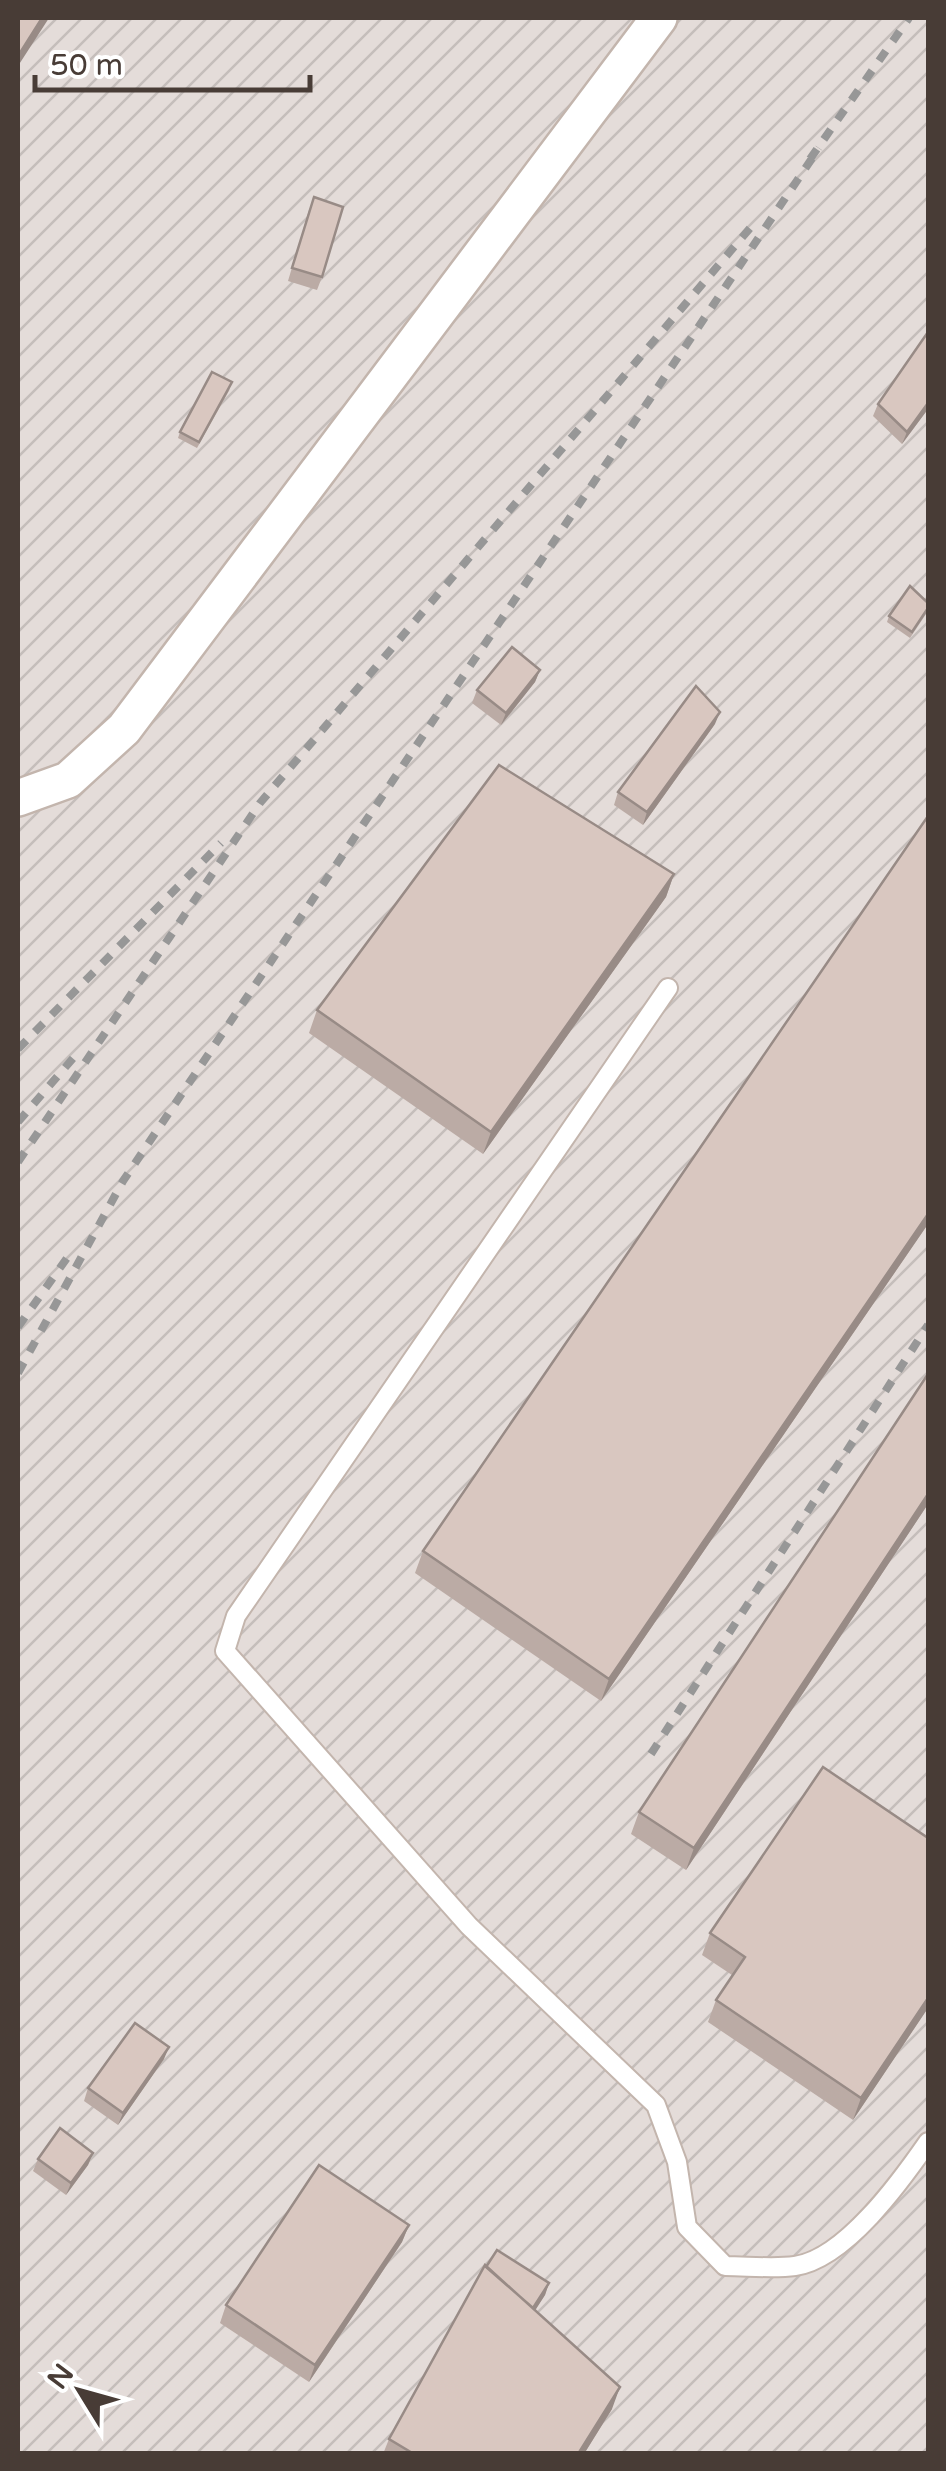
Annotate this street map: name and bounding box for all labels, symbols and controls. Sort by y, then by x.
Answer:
scale bar [35,30,310,92]
text: 50 m [50,47,123,84]
north arrow [30,2341,130,2441]
text: N [40,2357,81,2396]

